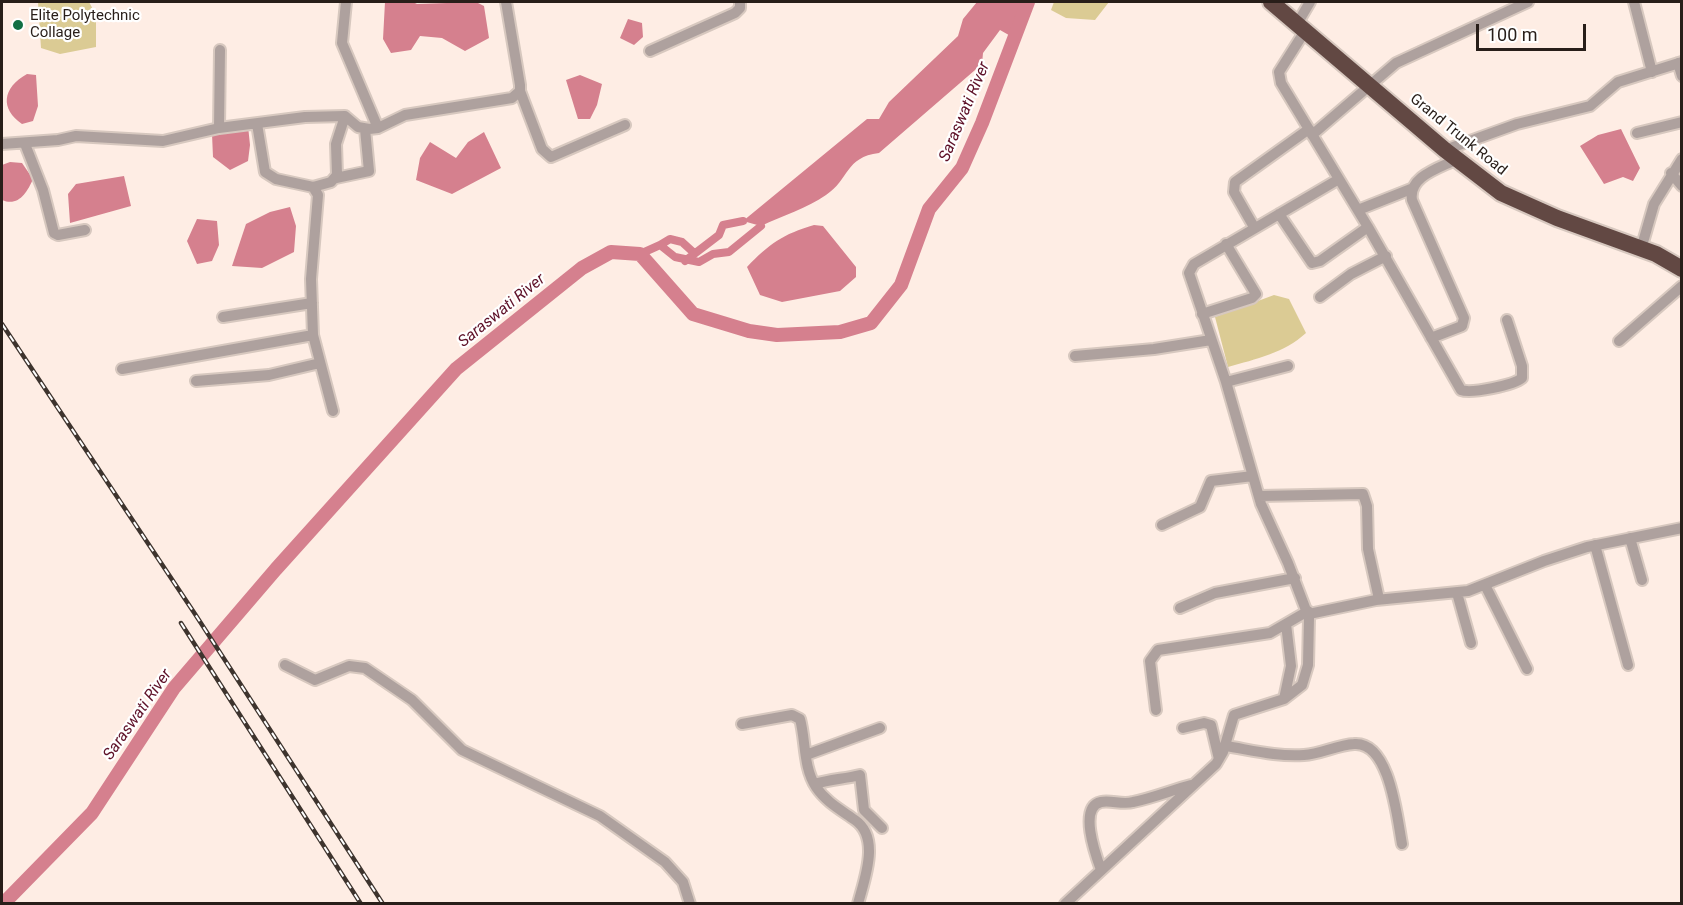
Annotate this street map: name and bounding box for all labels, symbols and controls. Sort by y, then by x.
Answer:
place label: Elite Polytechnic Collage [30,7,140,42]
scale bar [1479,12,1588,50]
marker: Elite Polytechnic Collage [11,18,25,32]
text: 100 m [1487,24,1538,45]
water label: Saraswati River [935,59,995,165]
street label: Grand Trunk Road [1406,90,1510,180]
water label: Saraswati River [455,270,549,352]
water label: Saraswati River [100,666,176,764]

